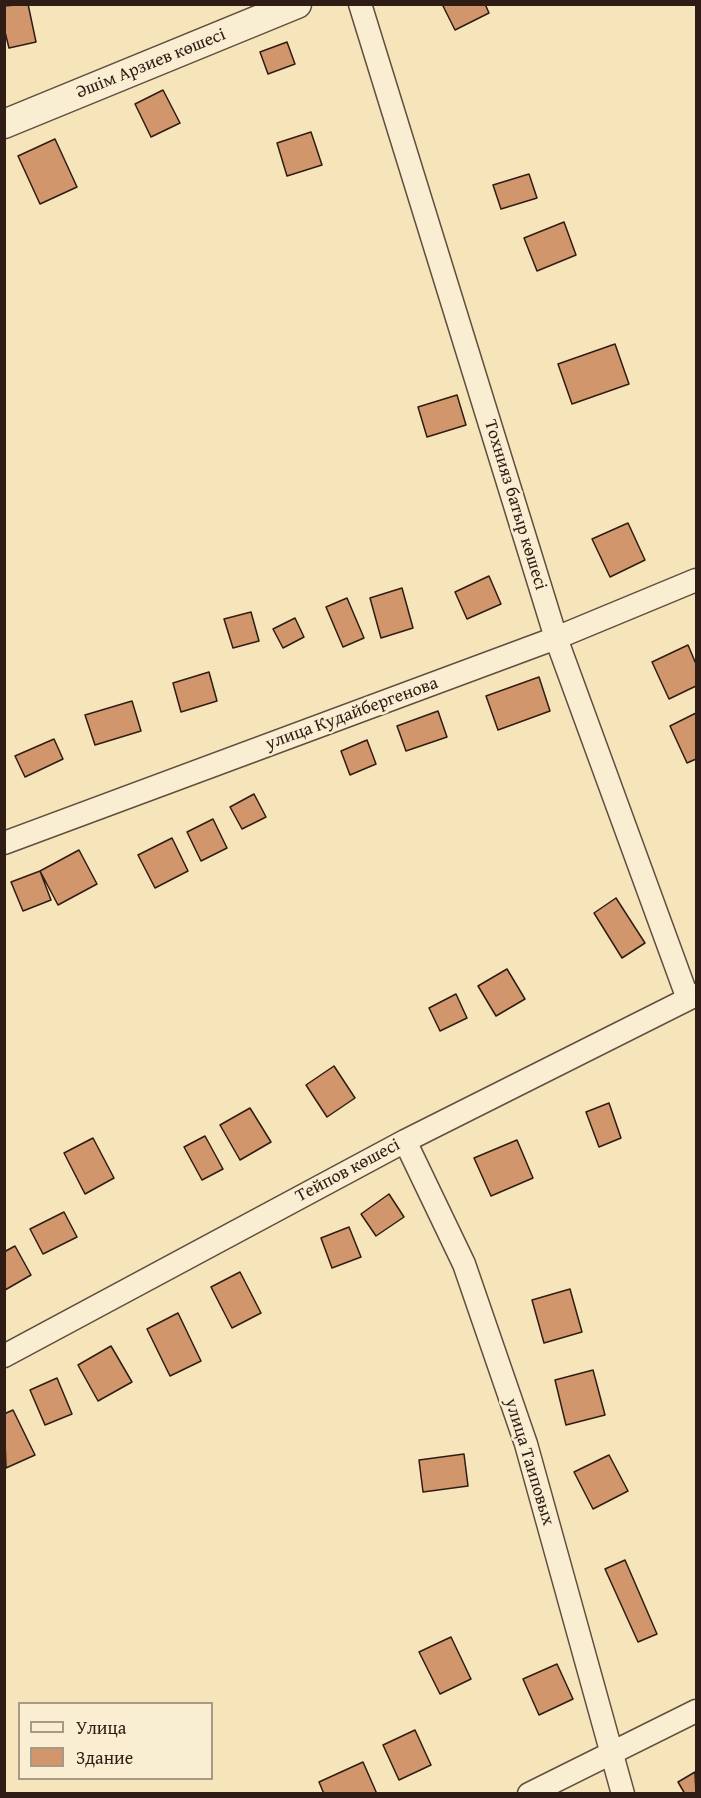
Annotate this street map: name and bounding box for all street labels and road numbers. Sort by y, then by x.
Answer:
street label: Әшім Арзиев көшесі [73,24,229,104]
street label: Тохнияз батыр көшесі [479,417,551,593]
street label: улица Кудайбергенова [263,673,441,755]
street label: Тейпов көшесі [292,1134,404,1208]
street label: улица Таиповых [499,1396,559,1528]

